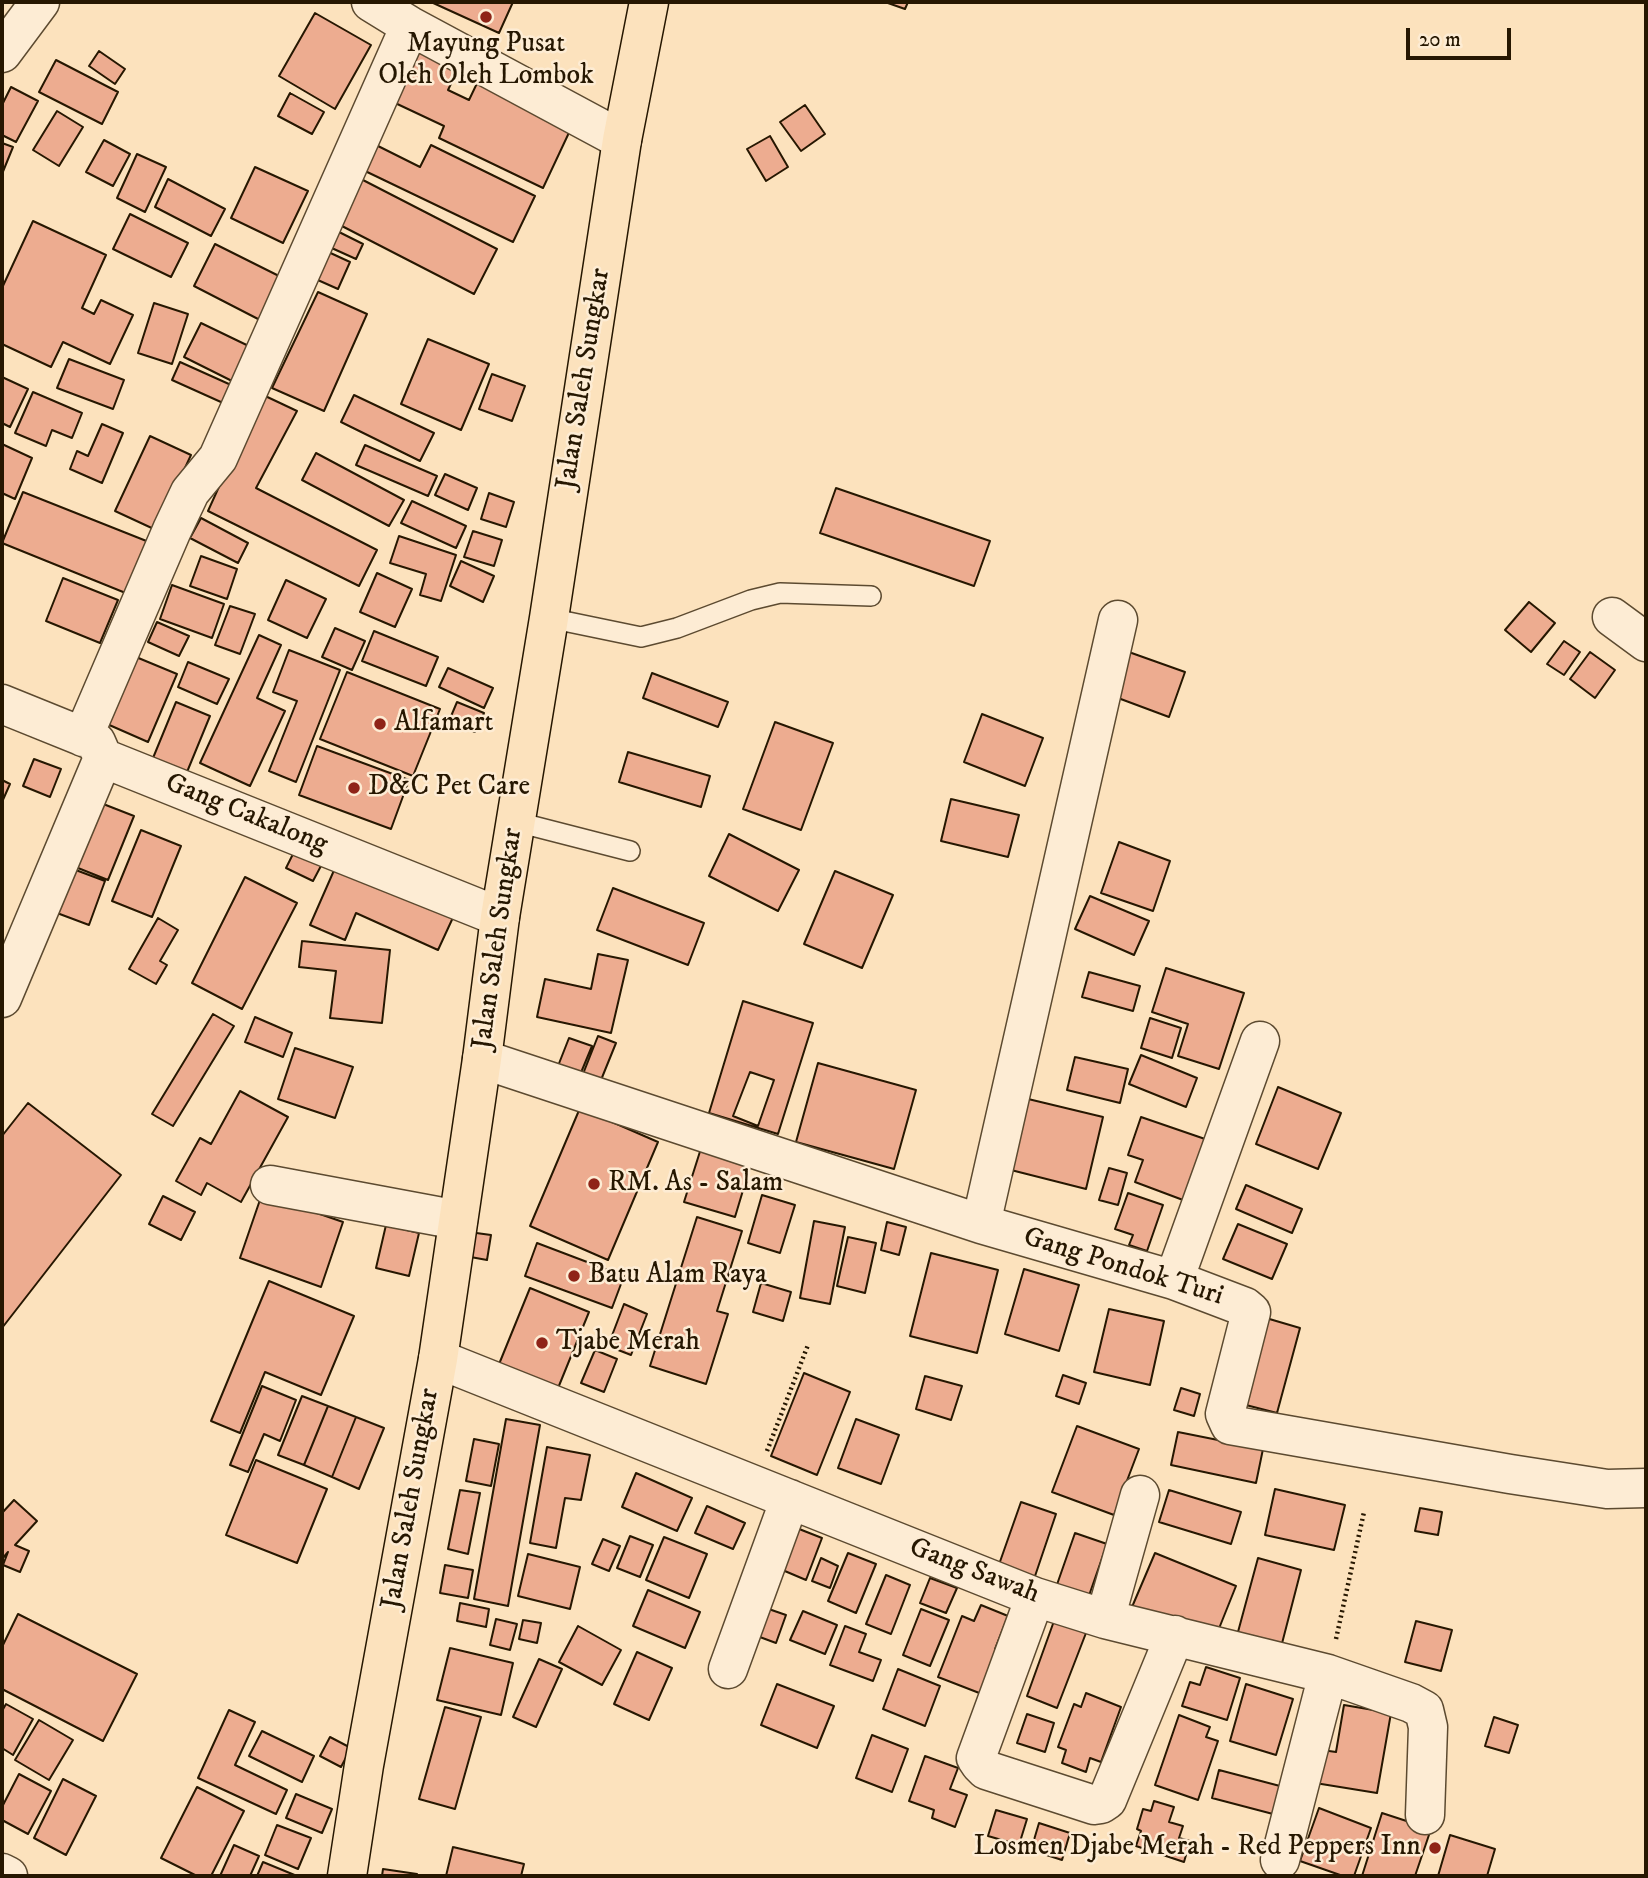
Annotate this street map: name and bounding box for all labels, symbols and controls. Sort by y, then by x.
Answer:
marker: Mayung Pusat Oleh Oleh Lombok [478,9,494,25]
scale bar [1410,14,1515,58]
text: 20 m [1419,27,1461,53]
place label: Mayung Pusat Oleh Oleh Lombok [378,28,594,94]
street label: Jalan Saleh Sungkar [551,266,619,492]
place label: Alfamart [394,707,493,741]
marker: Alfamart [372,716,388,732]
street label: Gang Cakalong [160,767,332,863]
place label: D&C Pet Care [368,771,530,805]
marker: D&C Pet Care [346,780,362,796]
street label: Jalan Saleh Sungkar [467,826,531,1052]
place label: RM. As - Salam [608,1167,783,1201]
marker: RM. As - Salam [586,1176,602,1192]
street label: Gang Pondok Turi [1019,1222,1227,1314]
place label: Batu Alam Raya [588,1259,767,1293]
marker: Batu Alam Raya [566,1268,582,1284]
place label: Tjabe Merah [556,1326,700,1360]
marker: Tjabe Merah [534,1335,550,1351]
street label: Jalan Saleh Sungkar [376,1386,448,1612]
street label: Gang Sawah [904,1532,1044,1612]
place label: Losmen Djabe Merah - Red Peppers Inn [974,1831,1421,1865]
marker: Losmen Djabe Merah - Red Peppers Inn [1427,1840,1443,1856]

